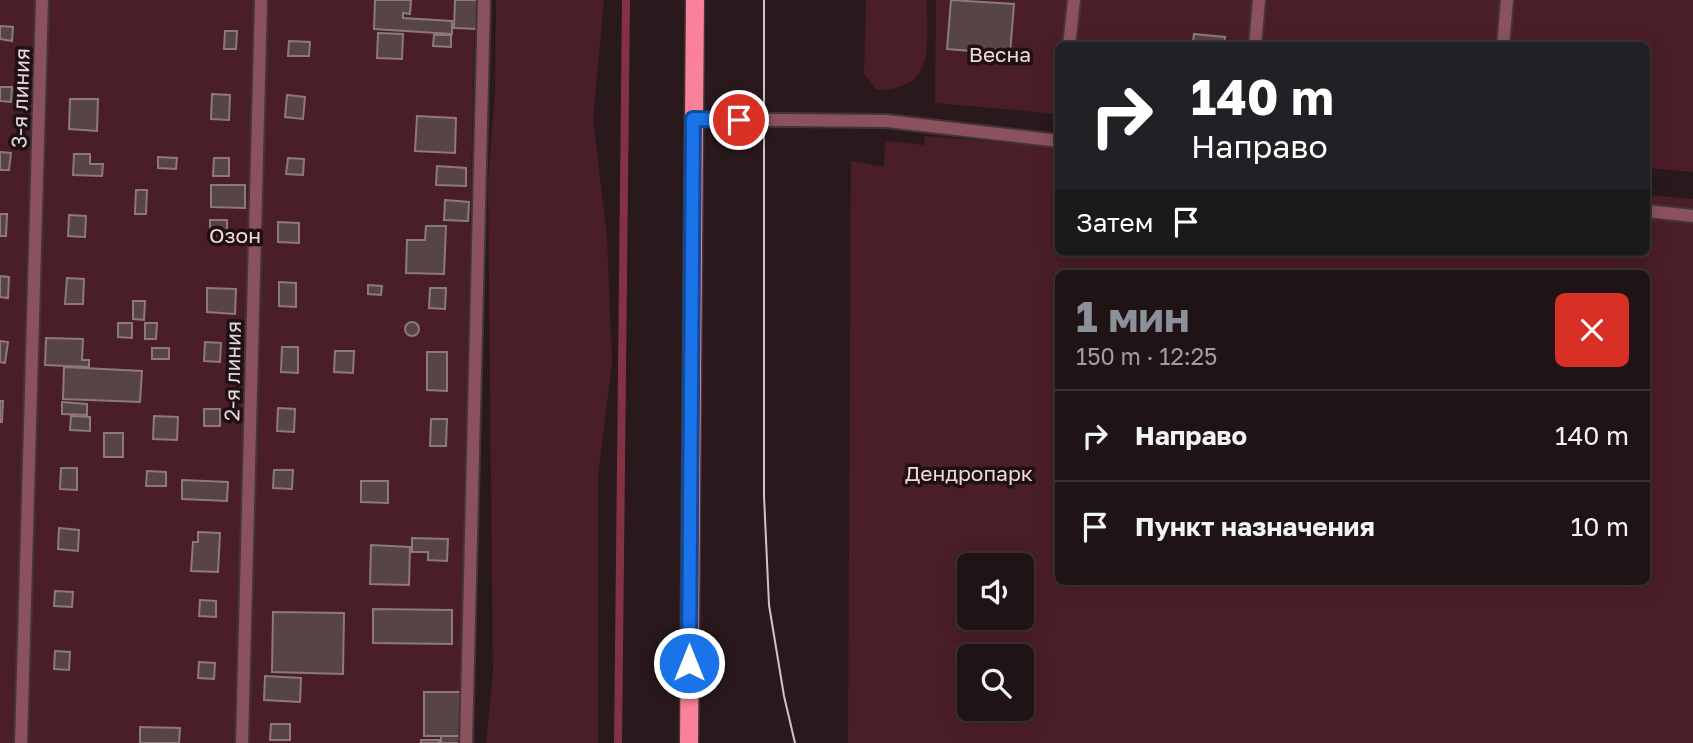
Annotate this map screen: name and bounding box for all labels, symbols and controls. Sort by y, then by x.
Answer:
park label: Весна [969,41,1031,67]
street label: 3-я линия [5,47,35,149]
text: 140 m [1191,67,1334,126]
icon: right [1076,70,1167,161]
pin [709,90,769,150]
icon: arrive [720,101,758,139]
text: Направо [1191,127,1328,165]
icon: arrive [1167,203,1205,241]
text: Затем [1076,207,1153,238]
park label: Озон [209,222,261,248]
text: 1 мин [1076,291,1190,341]
button: close [1555,293,1629,367]
street label: 2-я линия [218,321,246,421]
text: 150 m · 12:25 [1076,342,1217,370]
icon: right [1076,417,1114,455]
text: Направо [1135,420,1247,451]
text: 140 m [1555,420,1629,451]
park label: Дендропарк [905,460,1033,486]
icon: arrive [1076,508,1114,546]
text: Пункт назначения [1135,511,1375,542]
text: 10 m [1571,511,1629,542]
map controls [957,553,1034,721]
button: sound [957,553,1034,630]
position arrow [652,626,726,700]
button: search [957,644,1034,721]

